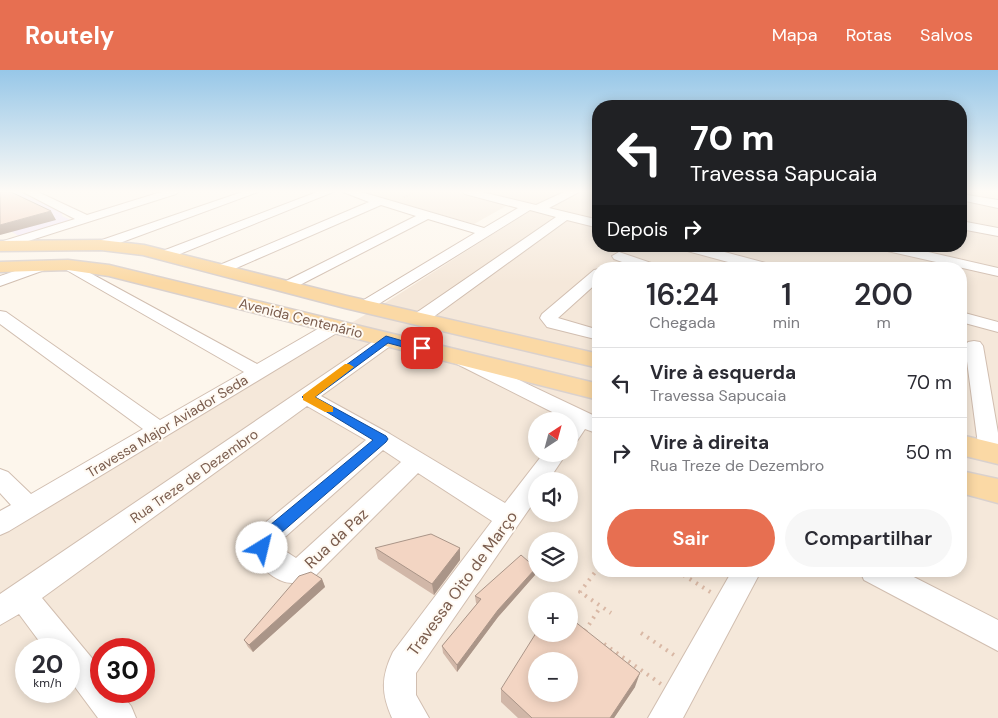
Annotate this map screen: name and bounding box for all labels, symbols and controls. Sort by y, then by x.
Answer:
text: Routely [25,20,114,51]
text: Mapa [772,23,818,47]
text: Rotas [846,23,892,47]
text: Salvos [920,23,973,47]
text: 70 m [690,115,774,161]
icon: left [607,120,672,185]
text: Travessa Sapucaia [690,159,877,188]
icon: right [678,215,706,243]
text: Depois [607,217,668,242]
text: 16:24 [646,275,719,314]
text: 1 [781,275,792,314]
text: 200 [854,275,913,314]
street label: Avenida Centenário [237,294,365,342]
text: Chegada [649,312,715,333]
text: min [773,312,800,333]
text: m [876,312,891,333]
pin [401,327,443,369]
icon: arrive [408,334,436,362]
text: Vire à esquerda [650,360,796,385]
icon: left [607,369,635,397]
text: 70 m [907,370,952,395]
street label: Travessa Major Aviador Seda [83,371,251,481]
text: Travessa Sapucaia [650,385,786,406]
north arrow [528,412,578,462]
map controls [528,412,578,702]
street label: Rua Treze de Dezembro [126,425,262,527]
text: Vire à direita [650,430,769,455]
icon: right [607,439,635,467]
text: 50 m [905,440,952,465]
text: Rua Treze de Dezembro [650,455,824,476]
button: sound [528,472,578,522]
street label: Rua da Paz [300,504,373,573]
street label: Travessa Oito de Março [403,507,522,660]
button: Sair [607,509,775,567]
button: Compartilhar [785,509,952,567]
position arrow [235,521,287,573]
button: layers [528,532,578,582]
button: + [528,592,578,642]
speed limit sign: 30 [90,638,155,703]
text: 20 [32,648,63,681]
button: − [528,652,578,702]
text: km/h [33,675,62,691]

